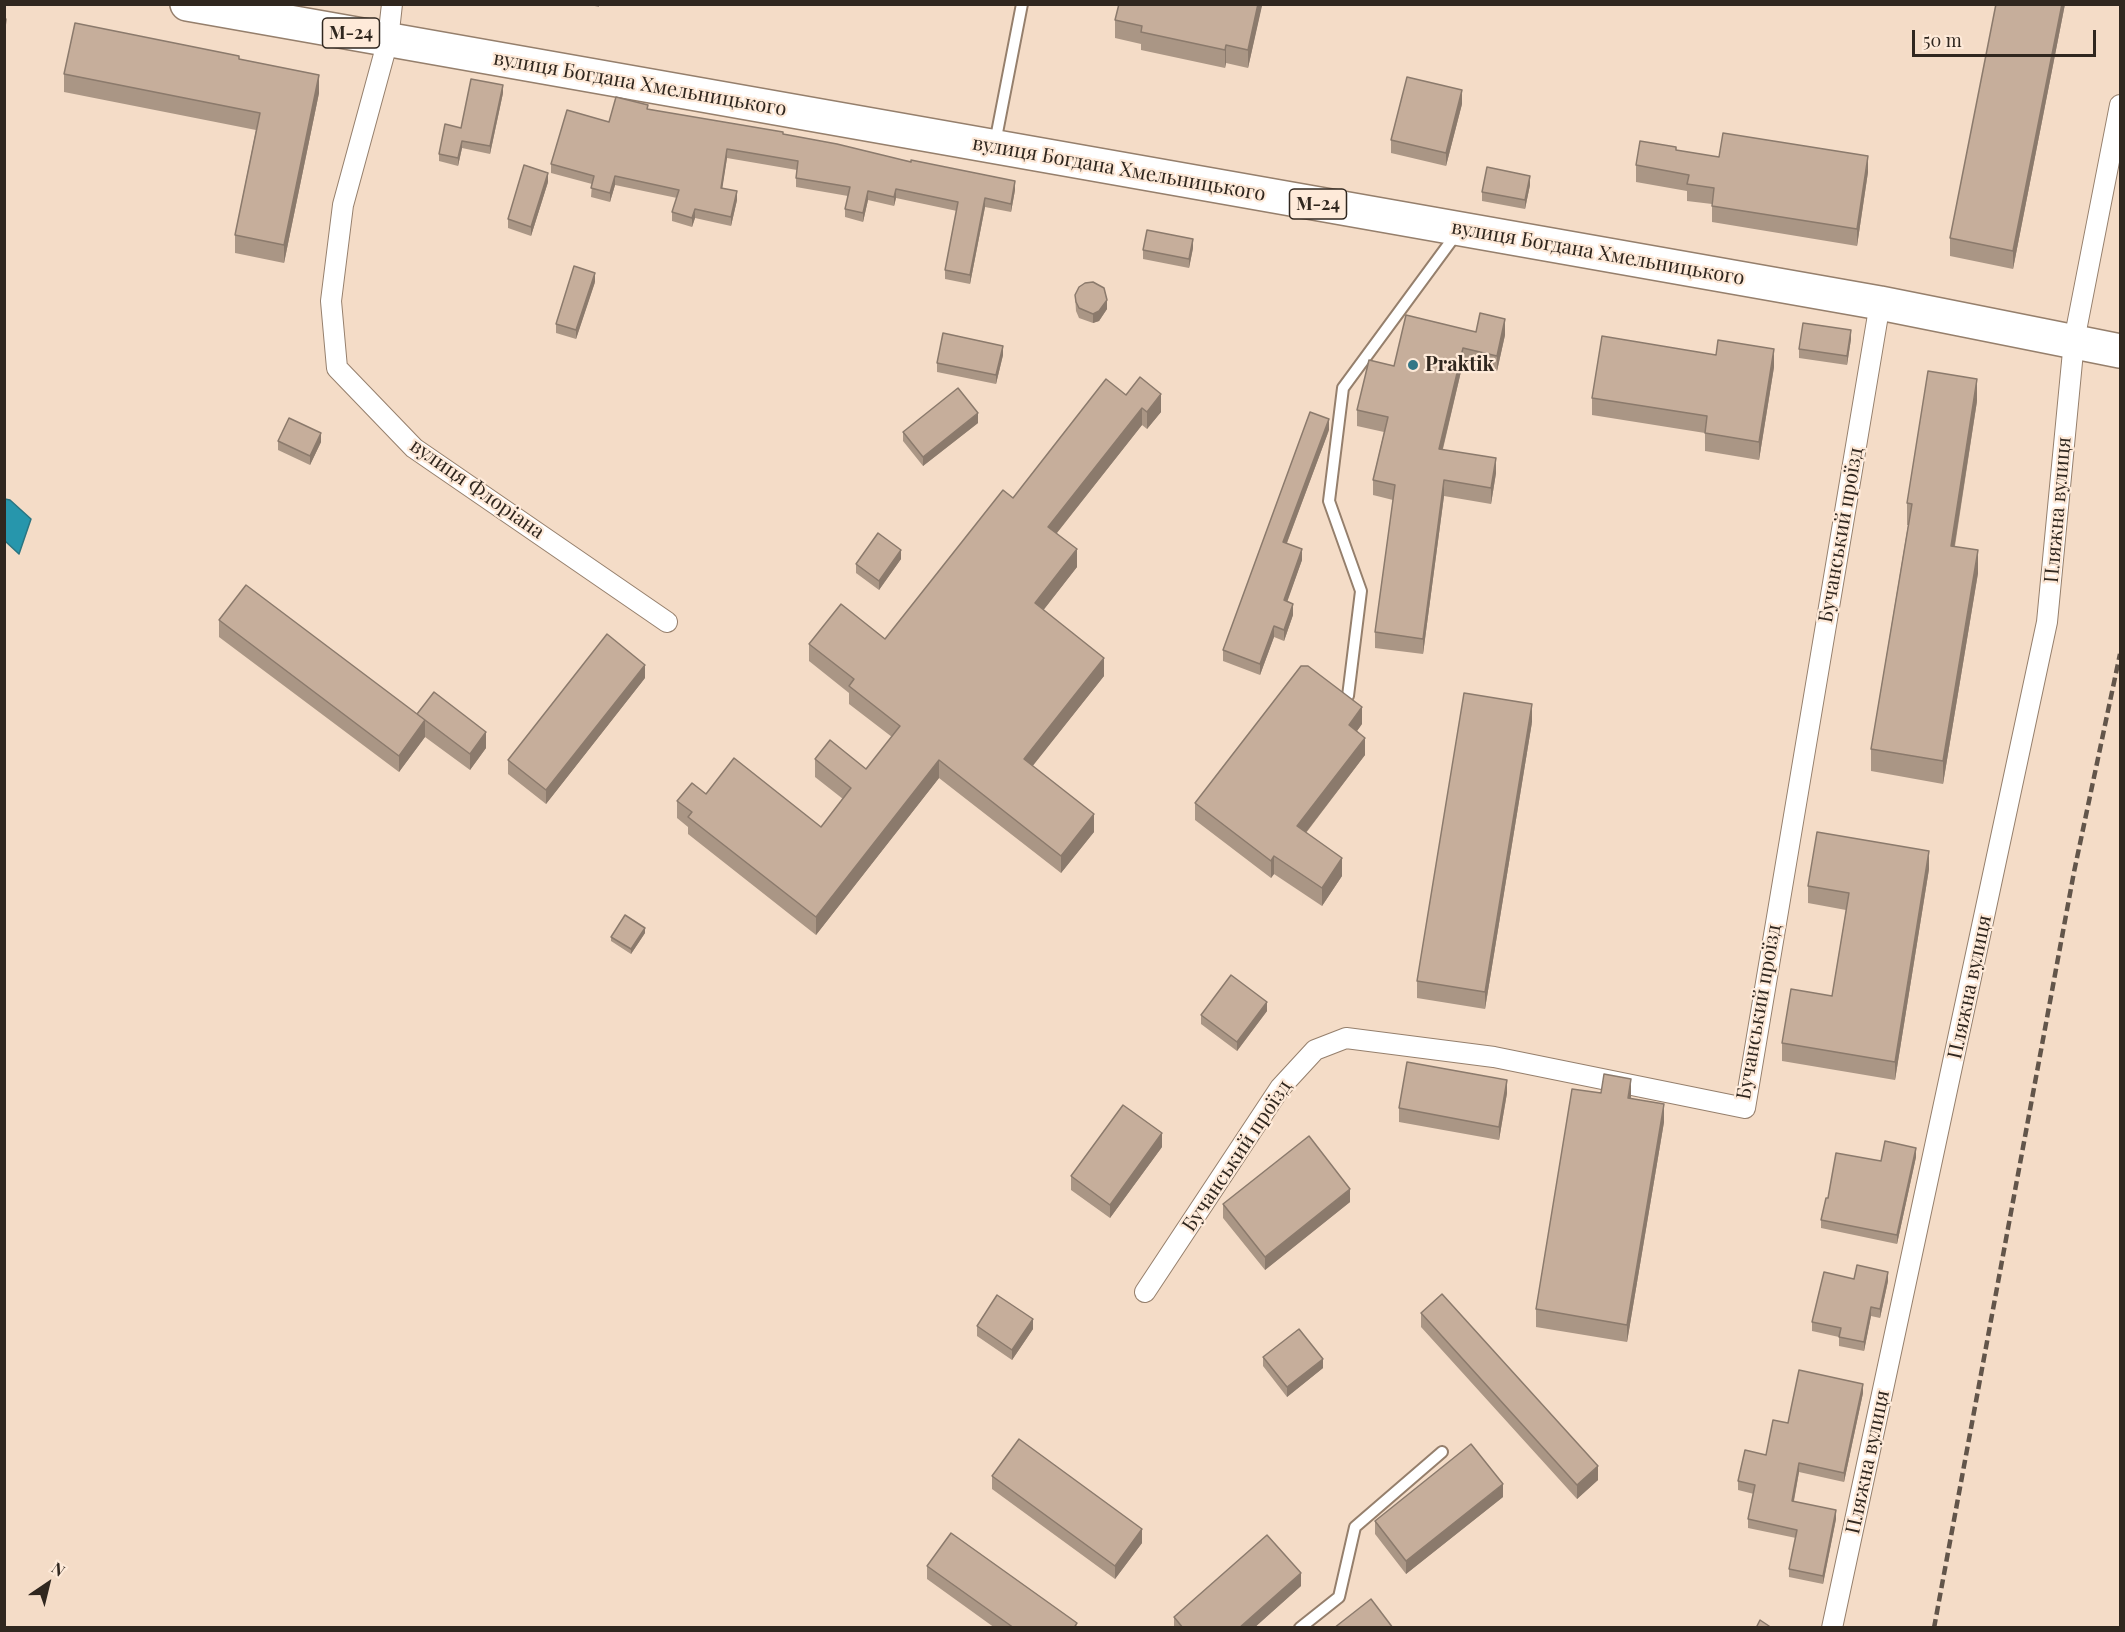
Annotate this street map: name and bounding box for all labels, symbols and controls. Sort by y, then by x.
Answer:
road number: М-24 [322,18,380,48]
scale bar [1915,18,2100,56]
text: 50 m [1923,28,1962,52]
street label: вулиця Богдана Хмельницького [492,46,788,122]
street label: вулиця Богдана Хмельницького [971,131,1267,207]
road number: М-24 [1290,189,1346,219]
street label: вулиця Богдана Хмельницького [1450,215,1746,291]
place label: Praktik [1425,353,1494,377]
marker: Praktik [1406,358,1420,372]
street label: вулиця Флоріана [405,434,549,544]
street label: Пляжна вулиця [2040,436,2076,584]
street label: Бучанський проїзд [1814,446,1868,624]
street label: Пляжна вулиця [1943,913,1997,1061]
street label: Бучанський проїзд [1732,923,1786,1101]
street label: Бучанський проїзд [1177,1076,1297,1236]
street label: Пляжна вулиця [1841,1388,1895,1536]
north arrow [18,1554,78,1614]
text: N [48,1557,69,1581]

